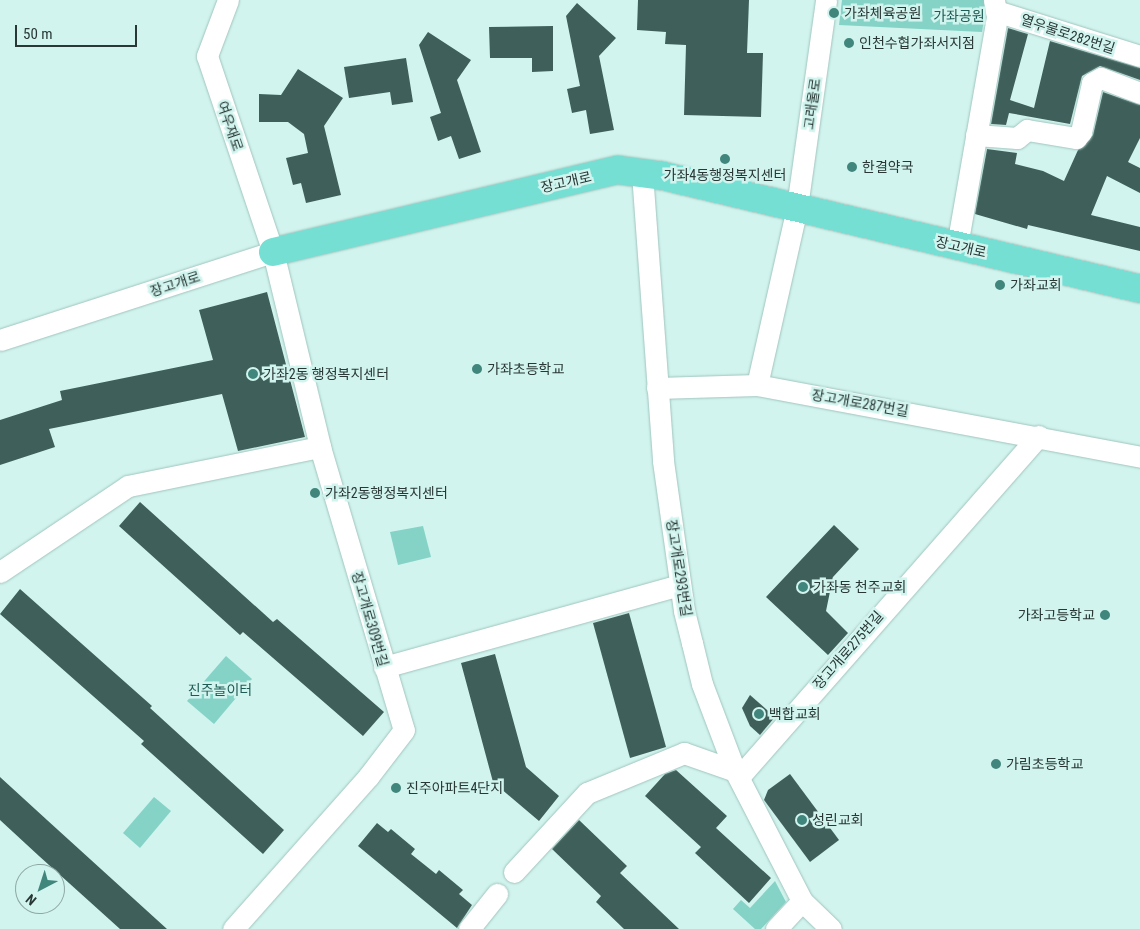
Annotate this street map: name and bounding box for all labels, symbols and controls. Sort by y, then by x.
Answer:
place label: 가좌체육공원 [844,5,921,21]
marker: 가좌체육공원 [828,7,840,19]
park label: 가좌공원 [933,8,985,24]
street label: 열우물로282번길 [1019,11,1117,57]
scale bar [18,15,140,47]
text: 50 m [23,25,53,43]
place label: 인천수협가좌서지점 [859,35,975,51]
marker: 인천수협가좌서지점 [843,37,855,49]
street label: 고래울로 [800,77,824,131]
street label: 여우재로 [214,99,246,153]
marker: 가좌4동행정복지센터 [719,153,731,165]
place label: 한결약국 [862,159,914,175]
marker: 한결약국 [846,161,858,173]
place label: 가좌4동행정복지센터 [664,167,786,183]
street label: 장고개로 [539,168,593,196]
street label: 장고개로 [934,233,988,261]
street label: 장고개로 [148,268,202,300]
place label: 가좌교회 [1010,277,1062,293]
marker: 가좌교회 [994,279,1006,291]
place label: 가좌초등학교 [487,361,564,377]
marker: 가좌초등학교 [471,363,483,375]
place label: 가좌2동 행정복지센터 [263,366,389,382]
marker: 가좌2동 행정복지센터 [247,368,259,380]
street label: 장고개로287번길 [810,386,910,420]
place label: 가좌2동행정복지센터 [325,485,448,501]
marker: 가좌2동행정복지센터 [309,487,321,499]
street label: 장고개로293번길 [663,518,695,618]
street label: 장고개로309번길 [348,570,392,668]
place label: 가좌동 천주교회 [813,579,906,595]
marker: 가좌동 천주교회 [797,581,809,593]
place label: 가좌고등학교 [1018,607,1095,623]
street label: 장고개로275번길 [810,608,886,692]
marker: 가좌고등학교 [1099,609,1111,621]
park label: 진주놀이터 [188,682,252,698]
place label: 백합교회 [769,706,821,722]
marker: 백합교회 [753,708,765,720]
place label: 가림초등학교 [1006,756,1083,772]
marker: 가림초등학교 [990,758,1002,770]
place label: 진주아파트4단지 [406,780,503,796]
marker: 진주아파트4단지 [390,782,402,794]
place label: 성린교회 [812,812,864,828]
marker: 성린교회 [796,814,808,826]
north arrow [15,864,65,914]
text: N [23,891,39,909]

